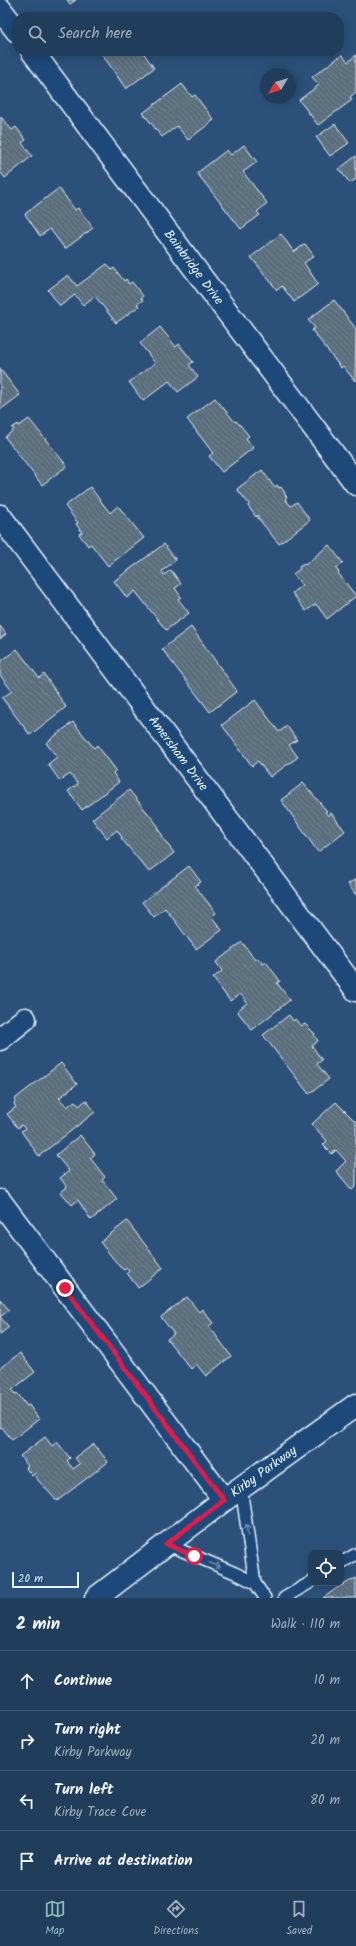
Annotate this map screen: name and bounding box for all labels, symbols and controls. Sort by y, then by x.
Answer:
search box [12,12,344,56]
text: Search here [58,22,132,46]
icon: search [26,23,48,45]
north arrow [260,68,296,104]
street label: Bainbridge Drive [159,225,229,309]
street label: Amersham Drive [143,711,214,796]
route end [56,1279,74,1297]
street label: Kirby Parkway [226,1440,302,1503]
one-way arrow [243,1524,251,1537]
route start [185,1547,203,1565]
map controls [308,1550,344,1586]
button: locate [308,1550,344,1586]
one-way arrow [209,1561,221,1569]
scale bar [12,1570,79,1589]
text: 20 m [18,1570,43,1588]
text: 2 min [16,1611,60,1638]
text: Walk · 110 m [271,1614,340,1635]
text: Continue [54,1669,112,1693]
icon: ahead [16,1670,38,1692]
text: 10 m [314,1670,340,1691]
text: Turn right [54,1718,121,1742]
icon: right [16,1730,38,1752]
text: 20 m [310,1730,340,1751]
text: Kirby Parkway [54,1742,132,1763]
text: Turn left [54,1778,114,1802]
icon: left [16,1790,38,1812]
text: 80 m [310,1790,340,1811]
text: Kirby Trace Cove [54,1802,146,1823]
text: Arrive at destination [54,1849,193,1873]
icon: arrive [16,1850,38,1872]
tab: Map [44,1898,66,1940]
tab: Directions [153,1898,199,1940]
tab: Saved [286,1898,312,1940]

